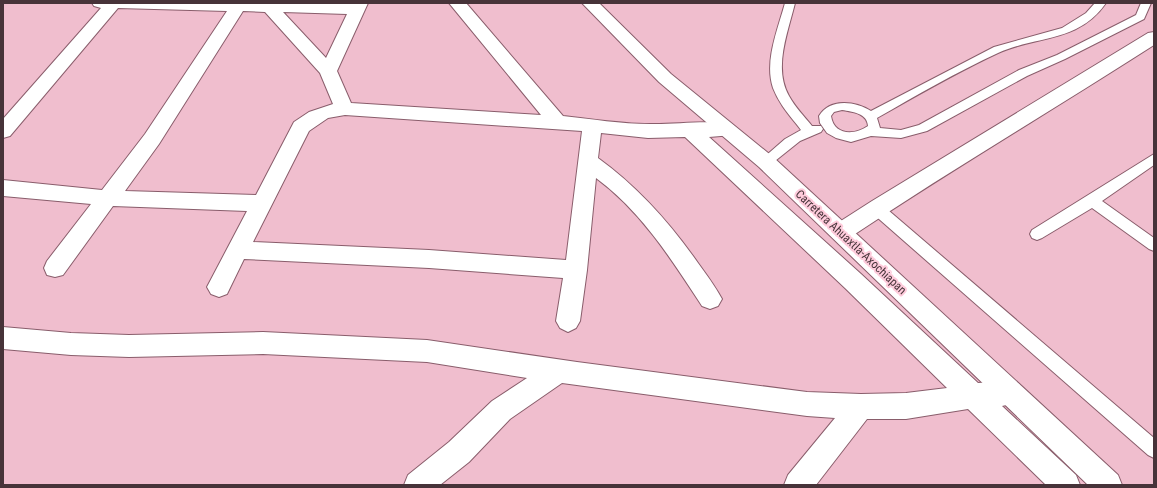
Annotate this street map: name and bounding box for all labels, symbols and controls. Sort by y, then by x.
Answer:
street label: Carretera Ahuaxtla-Axochiapan [793,187,909,297]

